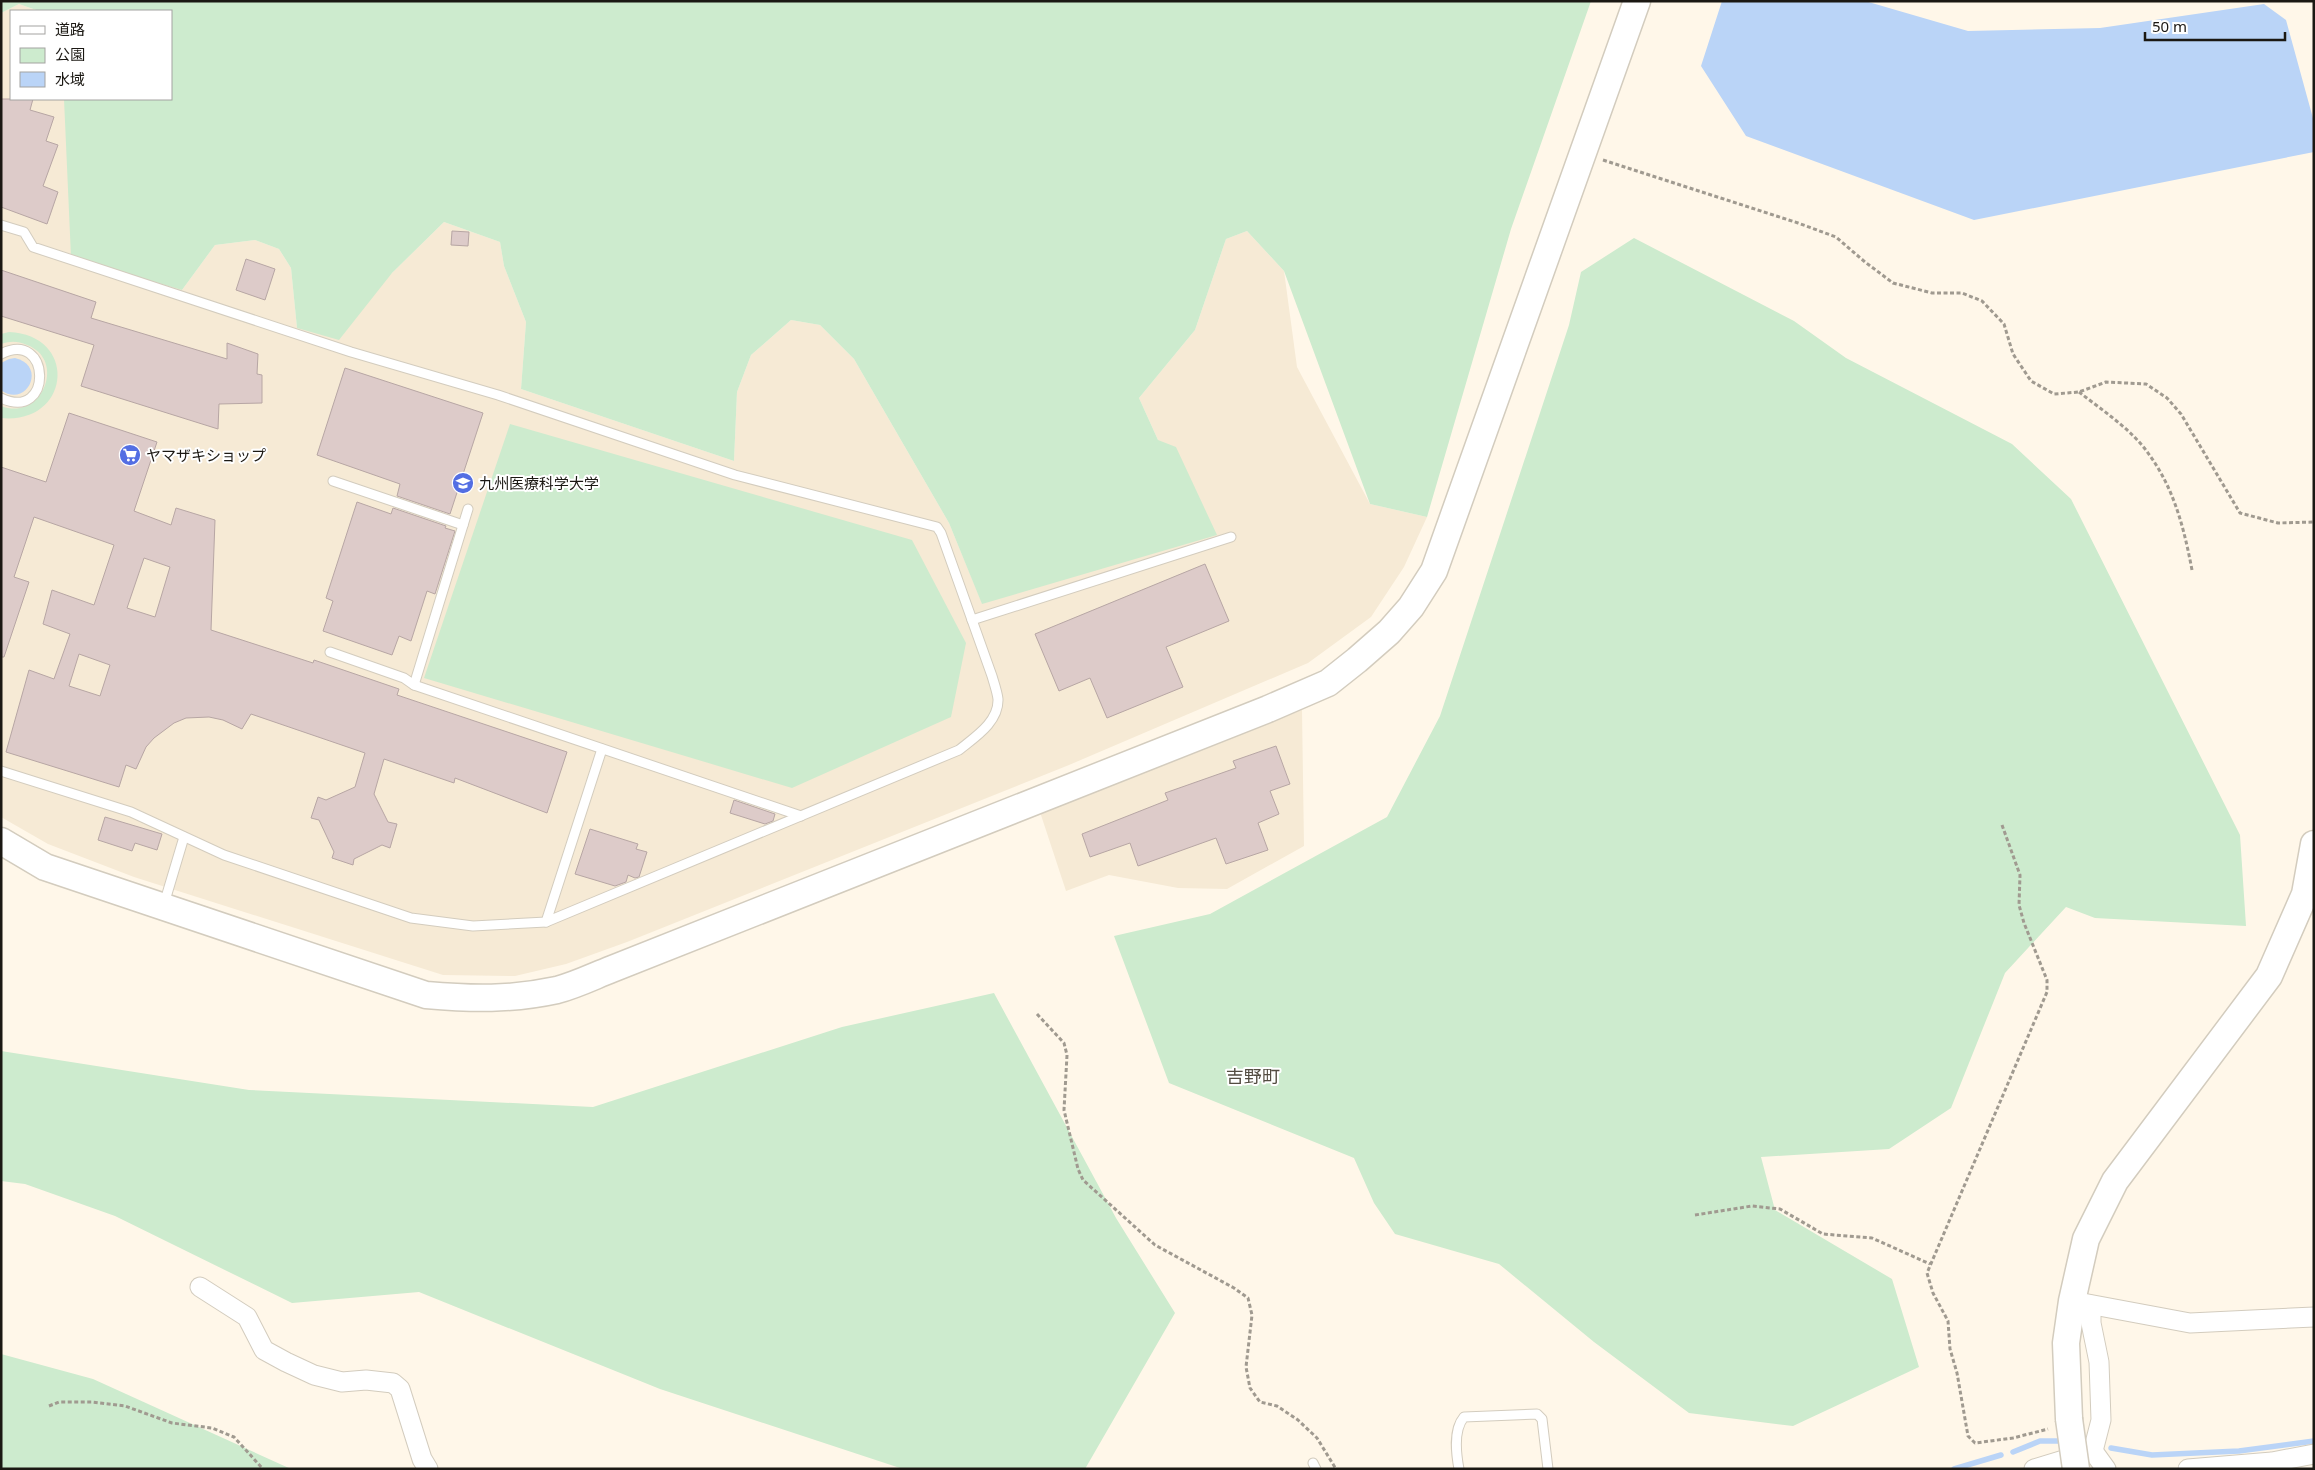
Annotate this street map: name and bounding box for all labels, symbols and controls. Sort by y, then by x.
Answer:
legend [10,10,172,100]
scale bar [2145,10,2285,42]
text: 50 m [2152,16,2187,36]
text: 道路 [55,19,85,39]
text: 公園 [55,44,85,64]
text: 水域 [55,69,85,89]
supermarket icon: ヤマザキショップ [118,443,142,467]
place label: ヤマザキショップ [146,445,266,465]
school or university icon: 九州医療科学大学 [451,471,475,495]
place label: 九州医療科学大学 [479,473,599,493]
district label: 吉野町 [1226,1064,1280,1088]

